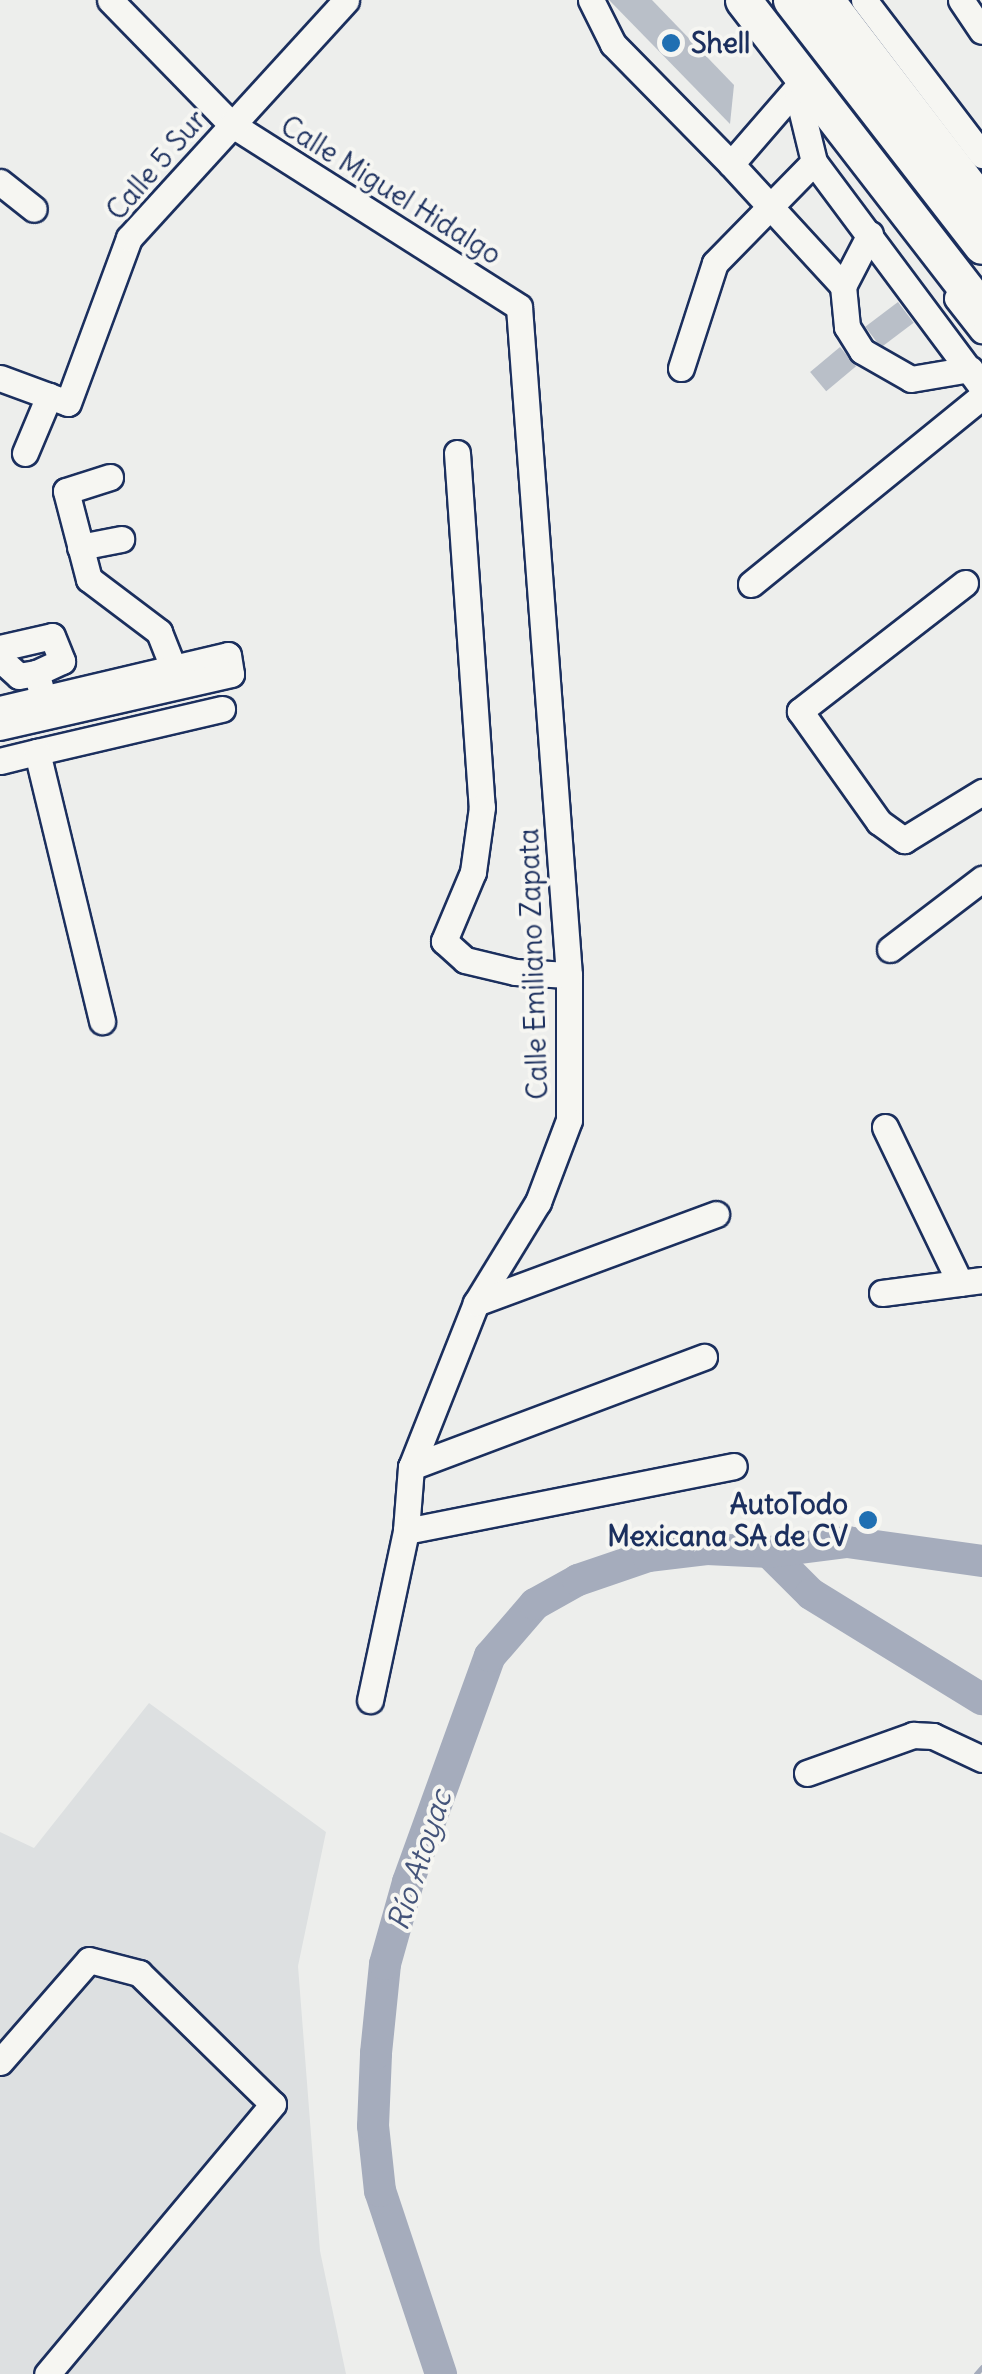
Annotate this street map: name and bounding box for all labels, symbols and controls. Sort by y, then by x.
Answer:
place label: Shell [691,26,750,60]
marker: Shell [660,32,682,54]
street label: Calle 5 Sur [99,103,213,227]
street label: Calle Miguel Hidalgo [275,109,507,271]
street label: Calle Emiliano Zapata [511,828,555,1100]
place label: AutoTodo Mexicana SA de CV [607,1487,848,1553]
marker: AutoTodo Mexicana SA de CV [857,1509,879,1531]
water label: Río Atoyac [379,1785,459,1935]

